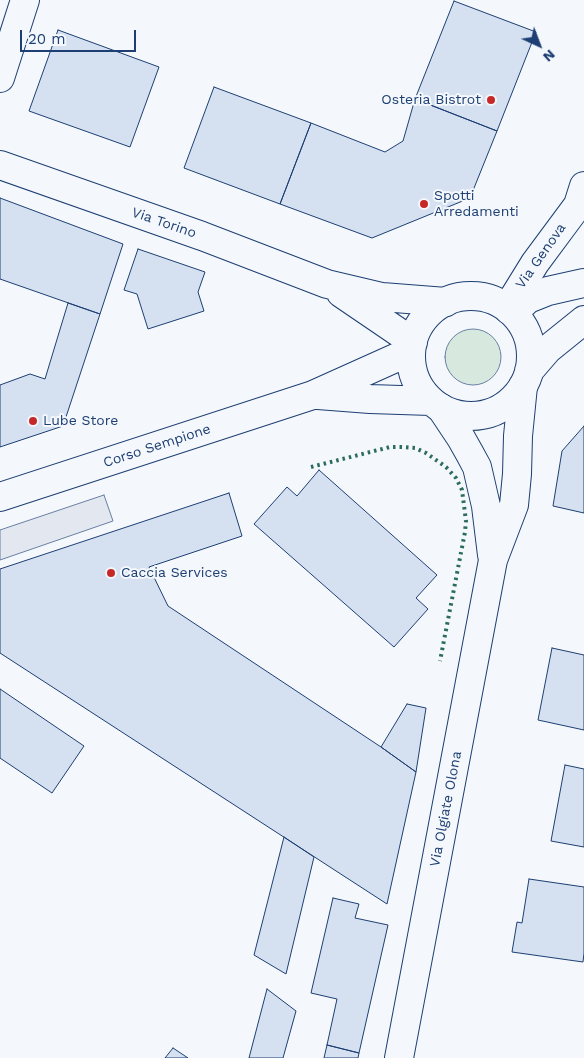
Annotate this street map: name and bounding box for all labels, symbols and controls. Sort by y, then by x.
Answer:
scale bar [22,20,139,52]
north arrow [514,20,564,70]
text: 20 m [28,30,66,48]
text: N [540,47,558,65]
place label: Osteria Bistrot [381,92,481,108]
marker: Osteria Bistrot [485,94,497,106]
place label: Spotti Arredamenti [434,188,519,220]
marker: Spotti Arredamenti [418,198,430,210]
street label: Via Torino [129,204,199,242]
street label: Via Genova [512,220,570,292]
place label: Lube Store [43,413,118,429]
marker: Lube Store [27,415,39,427]
street label: Corso Sempione [101,421,213,471]
place label: Caccia Services [121,565,228,581]
marker: Caccia Services [105,567,117,579]
street label: Via Olgiate Olona [427,750,465,868]

